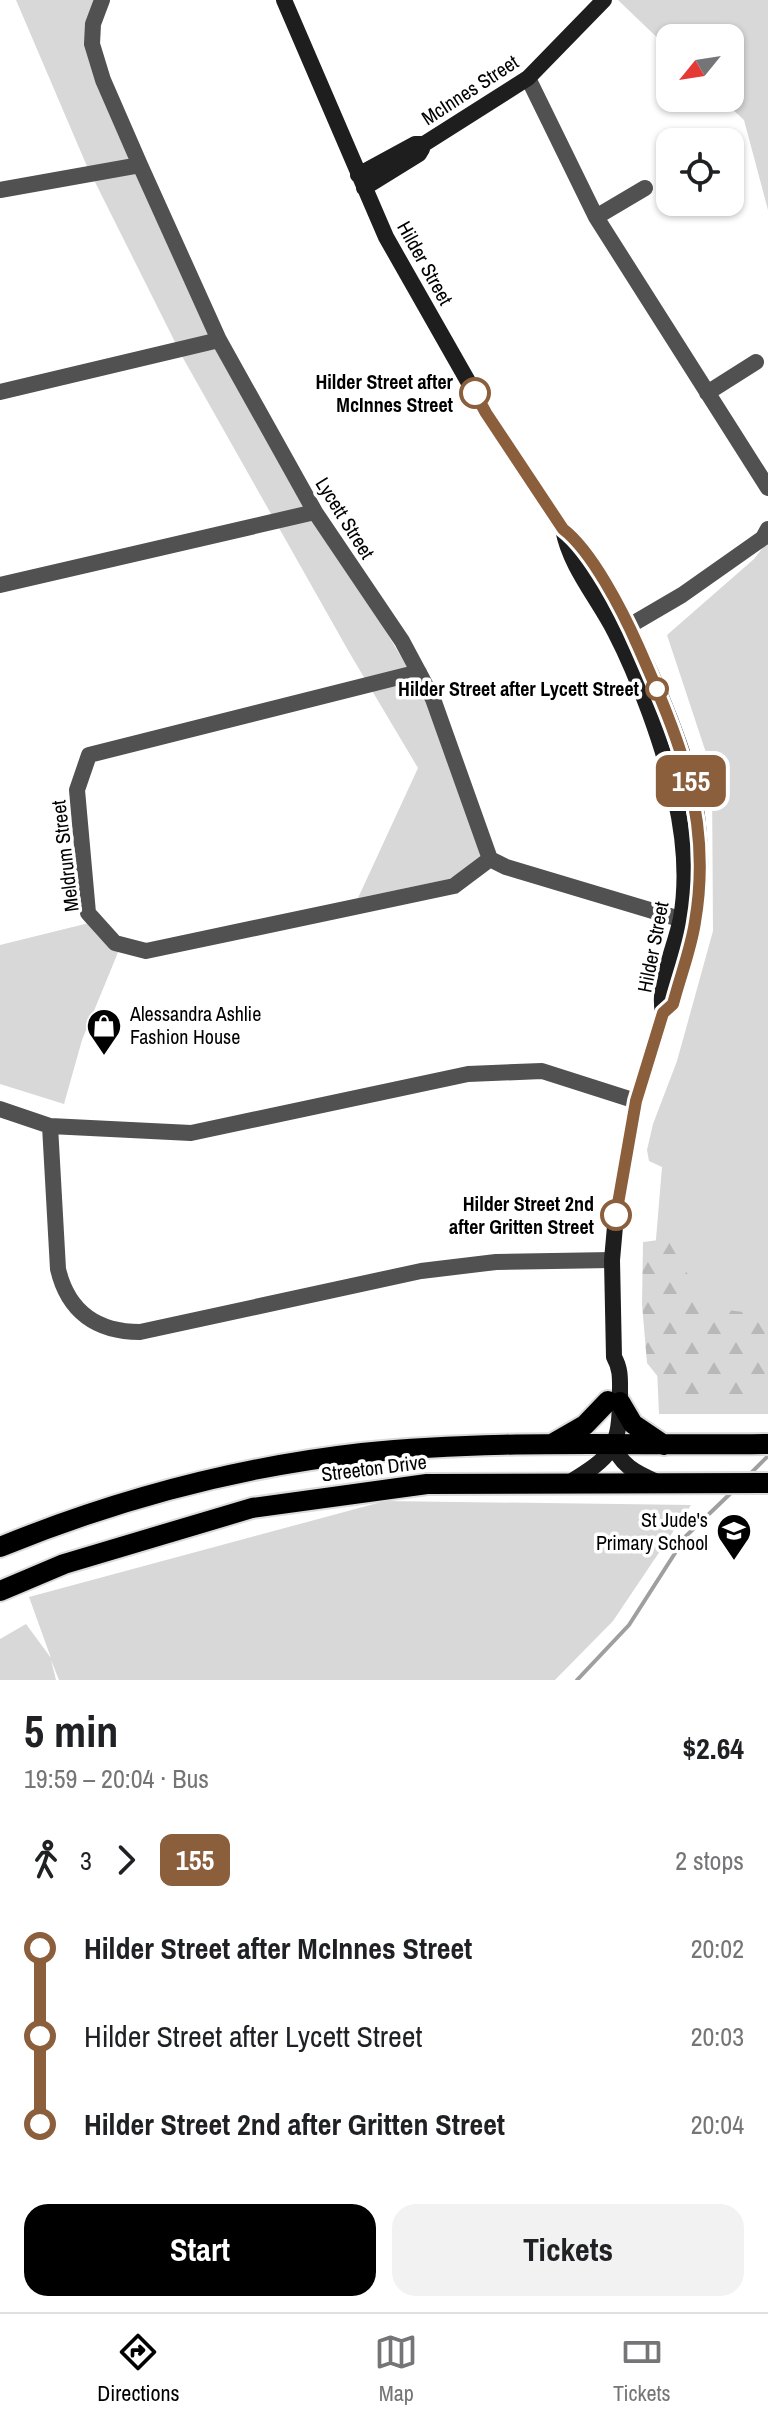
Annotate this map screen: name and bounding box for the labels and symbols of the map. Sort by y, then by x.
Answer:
north arrow [656,24,744,112]
street label: McInnes Street [416,48,524,131]
street label: Hilder Street [391,216,460,310]
place label: Hilder Street after McInnes Street [315,368,454,418]
marker: Hilder Street after McInnes Street [460,378,490,408]
street label: Lycett Street [310,472,381,564]
place label: Hilder Street after Lycett Street [398,675,640,702]
marker: Hilder Street after Lycett Street [646,678,668,700]
line badge: 155 [645,755,737,807]
street label: Meldrum Street [44,798,85,913]
street label: Hilder Street [630,899,675,995]
place label: Alessandra Ashlie Fashion House [129,1000,261,1050]
shop icon: Alessandra Ashlie Fashion House [85,1007,123,1057]
place label: Hilder Street 2nd after Gritten Street [449,1190,595,1240]
marker: Hilder Street 2nd after Gritten Street [601,1200,631,1230]
street label: Streeton Drive [320,1448,428,1487]
place label: St Jude's Primary School [596,1506,708,1556]
school or university icon: St Jude's Primary School [715,1512,753,1562]

